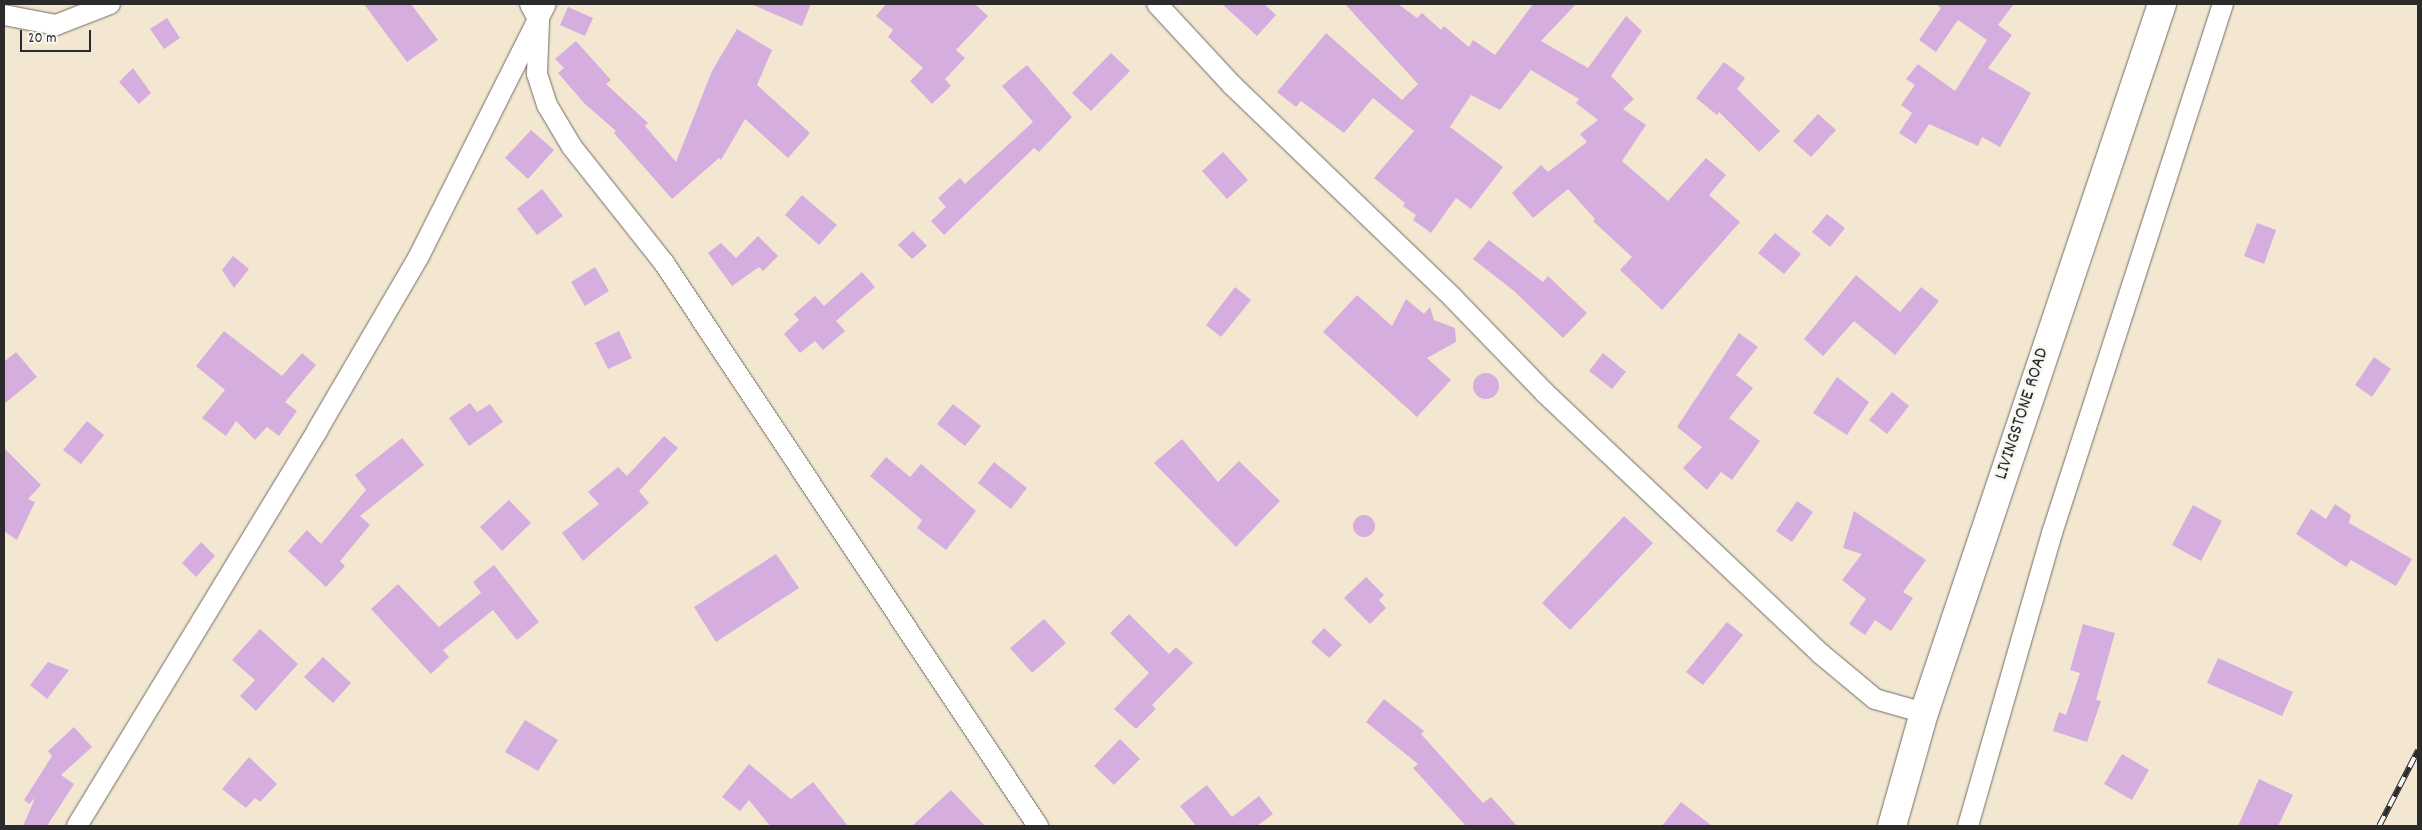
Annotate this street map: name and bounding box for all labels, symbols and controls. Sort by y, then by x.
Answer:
scale bar [22,20,94,52]
text: 20 m [28,28,56,50]
street label: LIVINGSTONE ROAD [1991,345,2055,483]

